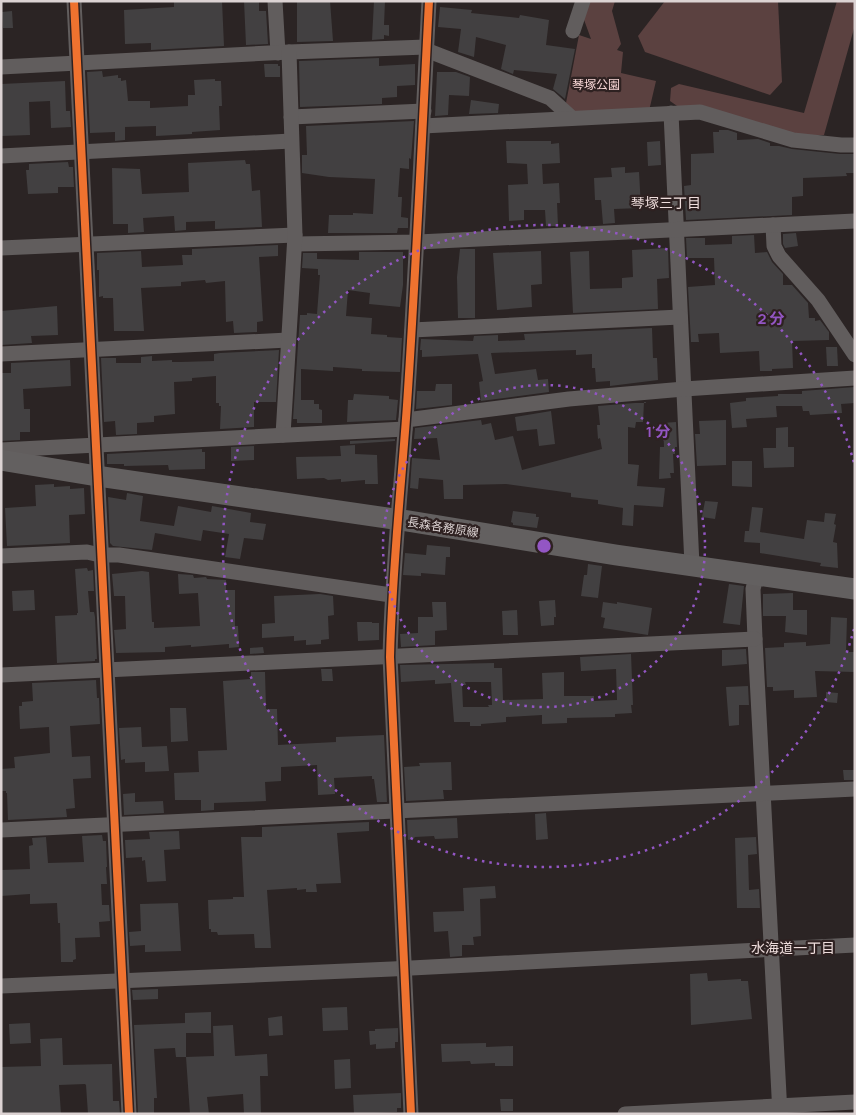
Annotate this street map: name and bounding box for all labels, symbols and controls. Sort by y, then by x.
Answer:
park label: 琴塚公園 [572,76,620,93]
district label: 琴塚三丁目 [631,193,701,212]
text: 2 分 [758,308,784,329]
text: 1 分 [646,421,670,442]
street label: 長森各務原線 [406,513,480,541]
centre of rings [535,537,553,555]
district label: 水海道一丁目 [751,938,835,957]

